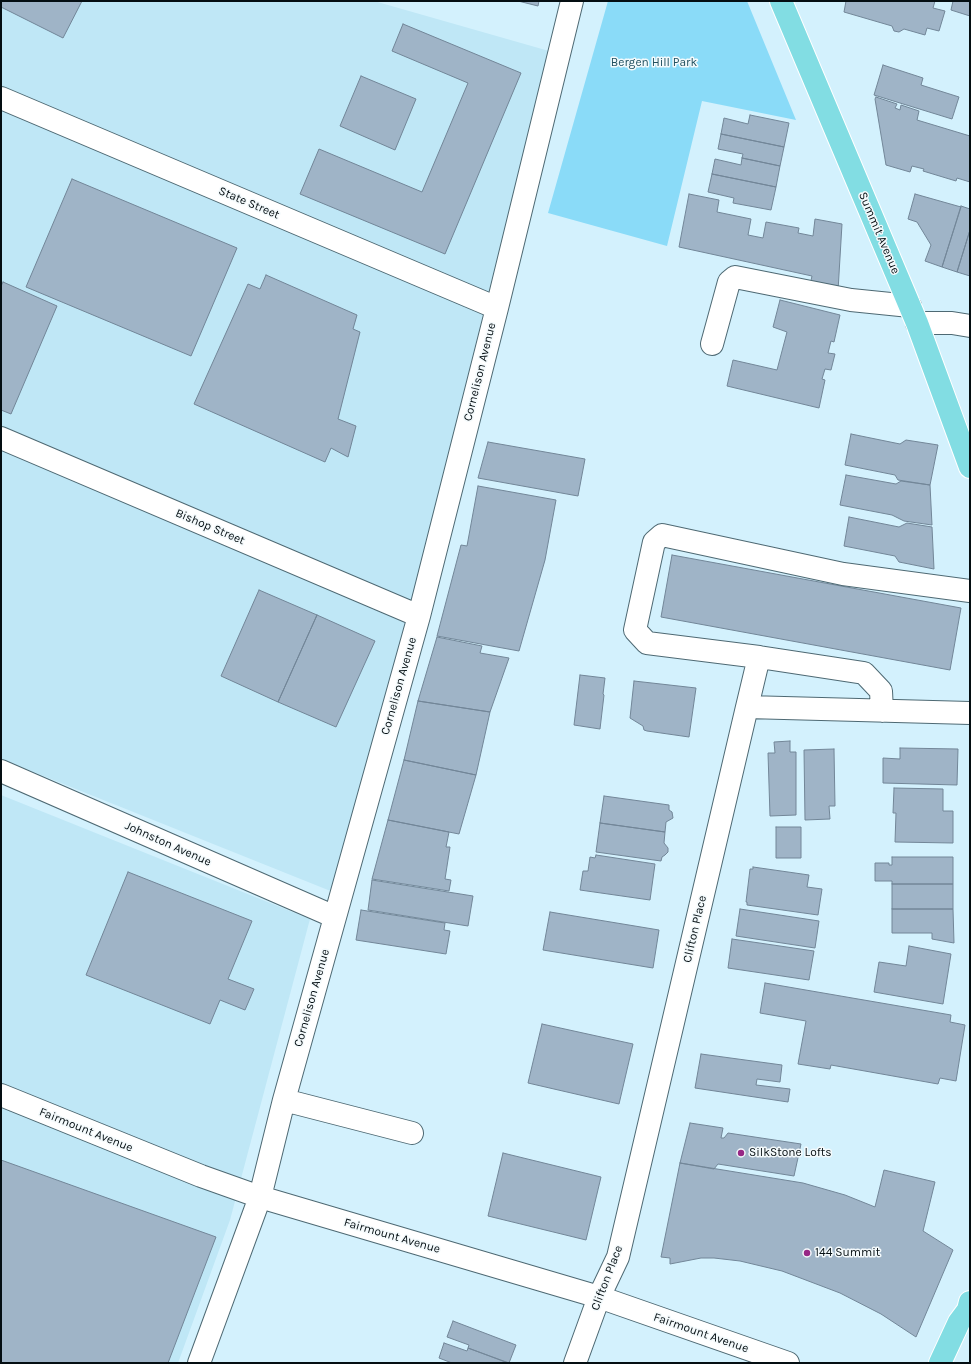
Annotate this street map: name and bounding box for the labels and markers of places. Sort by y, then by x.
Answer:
place label: SilkStone Lofts [749,1146,832,1160]
marker: SilkStone Lofts [736,1148,746,1158]
place label: 144 Summit [815,1246,880,1260]
marker: 144 Summit [802,1248,812,1258]

